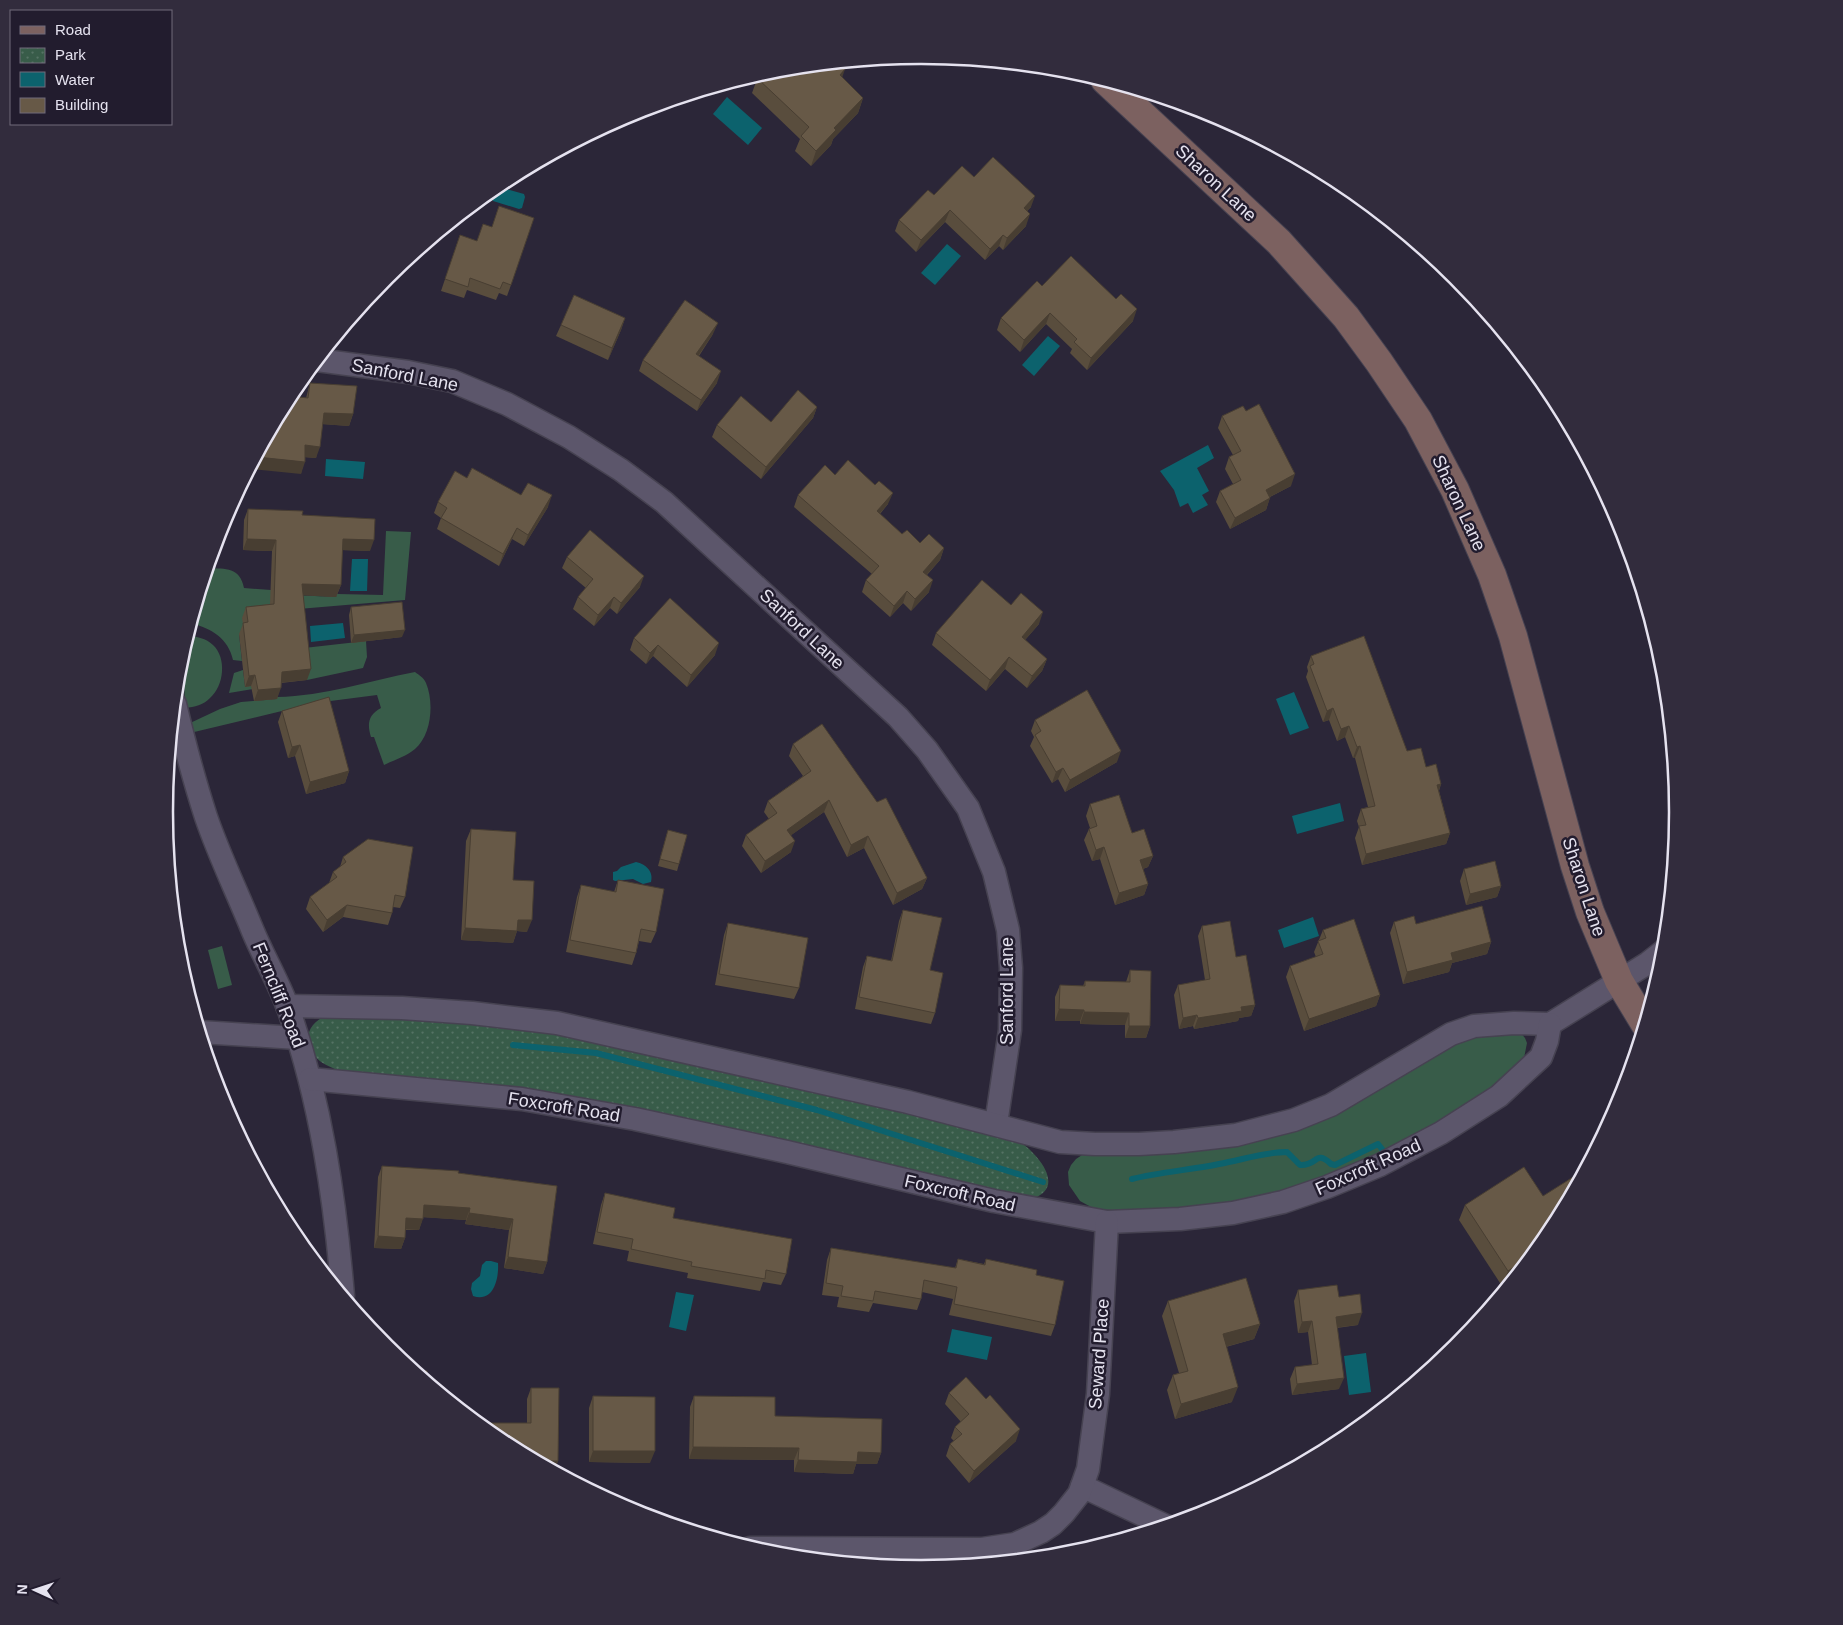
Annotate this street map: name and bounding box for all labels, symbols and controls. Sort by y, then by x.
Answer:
legend [10,10,172,125]
text: Road [55,21,91,38]
text: Park [55,46,86,63]
text: Water [55,71,94,88]
text: Building [55,96,108,113]
street label: Sharon Lane [1171,141,1261,225]
street label: Sanford Lane [350,355,460,395]
street label: Sharon Lane [1428,452,1490,554]
street label: Sanford Lane [756,585,848,673]
street label: Sharon Lane [1559,835,1609,939]
street label: Sanford Lane [997,937,1017,1045]
street label: Ferncliff Road [249,939,309,1051]
street label: Foxcroft Road [507,1088,621,1126]
street label: Foxcroft Road [1312,1135,1424,1199]
street label: Foxcroft Road [903,1171,1017,1215]
street label: Seward Place [1085,1298,1113,1410]
north arrow [10,1565,60,1615]
text: N [14,1584,30,1595]

